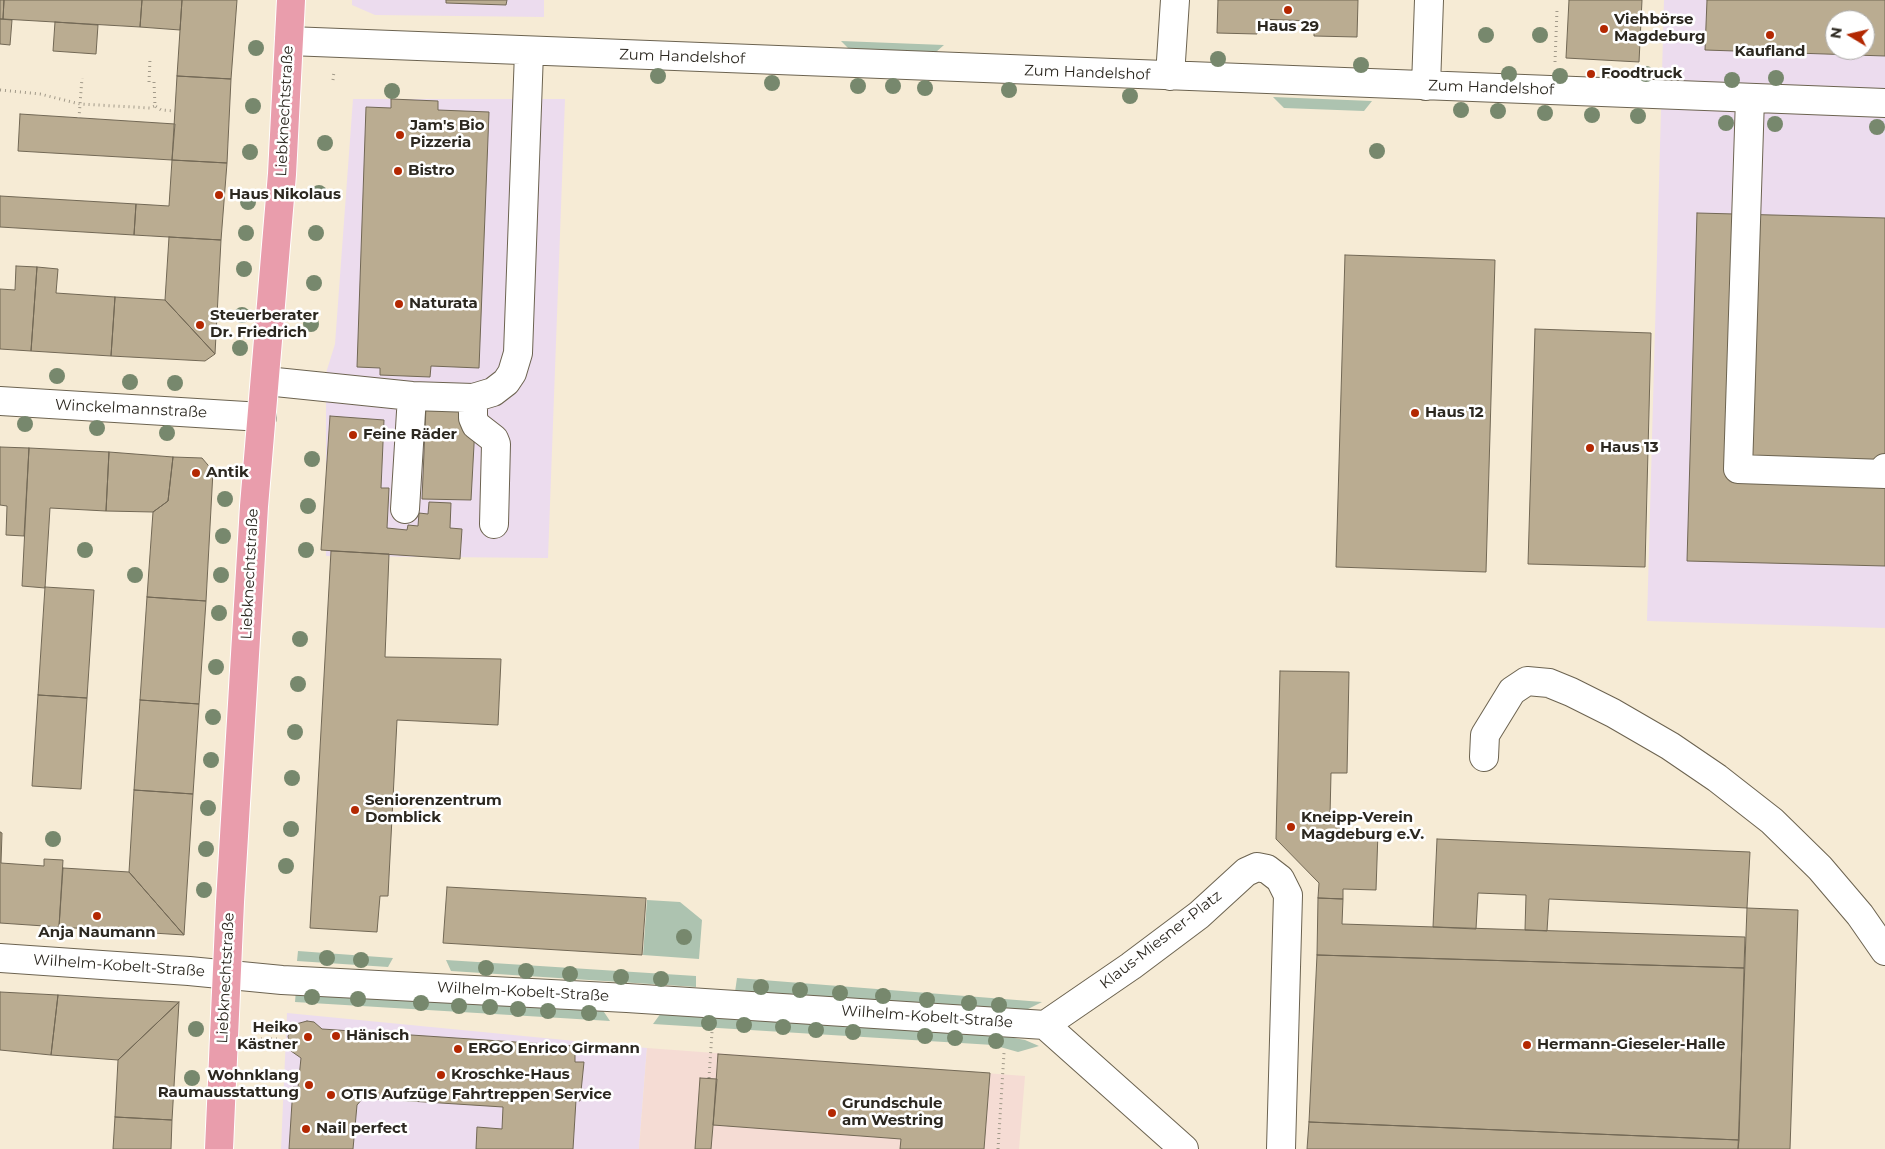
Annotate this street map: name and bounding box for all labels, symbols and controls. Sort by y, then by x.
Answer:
marker: Haus 29 [1282,4,1294,16]
north arrow [1825,10,1875,60]
place label: Viehbörse Magdeburg [1614,11,1705,46]
place label: Haus 29 [1257,18,1319,36]
marker: Viehbörse Magdeburg [1598,23,1610,35]
text: N [1826,26,1846,40]
marker: Kaufland [1764,29,1776,41]
place label: Kaufland [1735,43,1805,61]
street label: Liebknechtstraße [273,45,297,177]
street label: Zum Handelshof [619,46,745,68]
street label: Zum Handelshof [1024,62,1150,84]
place label: Foodtruck [1601,65,1682,83]
marker: Foodtruck [1585,68,1597,80]
street label: Zum Handelshof [1428,77,1554,99]
place label: Jam's Bio Pizzeria [410,117,485,152]
marker: Jam's Bio Pizzeria [394,129,406,141]
place label: Bistro [408,162,455,180]
marker: Bistro [392,165,404,177]
place label: Haus Nikolaus [229,186,341,204]
marker: Haus Nikolaus [213,189,225,201]
place label: Naturata [409,295,478,313]
marker: Naturata [393,298,405,310]
place label: Steuerberater Dr. Friedrich [210,307,319,342]
marker: Steuerberater Dr. Friedrich [194,319,206,331]
street label: Winckelmannstraße [54,396,208,422]
place label: Haus 12 [1425,404,1484,422]
marker: Haus 12 [1409,407,1421,419]
place label: Feine Räder [363,426,457,444]
marker: Feine Räder [347,429,359,441]
place label: Haus 13 [1600,439,1659,457]
marker: Haus 13 [1584,442,1596,454]
place label: Antik [206,464,249,482]
marker: Antik [190,467,202,479]
street label: Liebknechtstraße [238,508,262,640]
place label: Seniorenzentrum Domblick [365,792,502,827]
marker: Seniorenzentrum Domblick [349,804,361,816]
place label: Kneipp-Verein Magdeburg e.V. [1301,809,1424,844]
marker: Kneipp-Verein Magdeburg e.V. [1285,821,1297,833]
street label: Klaus-Miesner-Platz [1097,887,1225,993]
marker: Anja Naumann [91,910,103,922]
street label: Liebknechtstraße [214,912,238,1044]
place label: Anja Naumann [38,924,156,942]
street label: Wilhelm-Kobelt-Straße [32,951,206,981]
street label: Wilhelm-Kobelt-Straße [437,979,609,1005]
street label: Wilhelm-Kobelt-Straße [840,1002,1014,1032]
place label: Heiko Kästner [237,1019,298,1054]
place label: Hänisch [346,1027,409,1045]
marker: Hänisch [330,1030,342,1042]
marker: Heiko Kästner [302,1031,314,1043]
place label: Hermann-Gieseler-Halle [1537,1036,1726,1054]
marker: Hermann-Gieseler-Halle [1521,1039,1533,1051]
place label: ERGO Enrico Girmann [468,1040,640,1058]
marker: ERGO Enrico Girmann [452,1043,464,1055]
place label: Kroschke-Haus [451,1066,570,1084]
place label: Wohnklang Raumausstattung [158,1067,299,1102]
marker: Kroschke-Haus [435,1069,447,1081]
marker: Wohnklang Raumausstattung [303,1079,315,1091]
place label: OTIS Aufzüge Fahrtreppen Service [341,1086,612,1104]
marker: OTIS Aufzüge Fahrtreppen Service [325,1089,337,1101]
place label: Grundschule am Westring [842,1095,944,1130]
marker: Grundschule am Westring [826,1107,838,1119]
place label: Nail perfect [316,1120,408,1138]
marker: Nail perfect [300,1123,312,1135]

